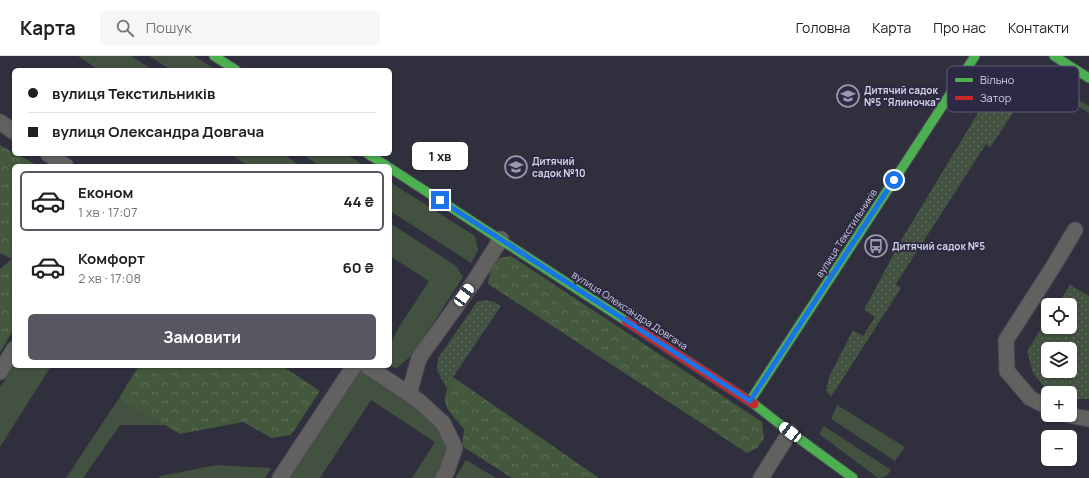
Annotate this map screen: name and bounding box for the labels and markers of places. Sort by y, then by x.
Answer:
school or university icon: Дитячий садок №5 "Ялиночка" [835,83,861,109]
place label: Дитячий садок №5 "Ялиночка" [864,83,940,109]
school or university icon: Дитячий садок №10 [503,154,529,180]
place label: Дитячий садок №10 [532,154,586,180]
bus stop icon: Дитячий садок №5 [863,233,889,259]
place label: Дитячий садок №5 [892,239,985,253]

